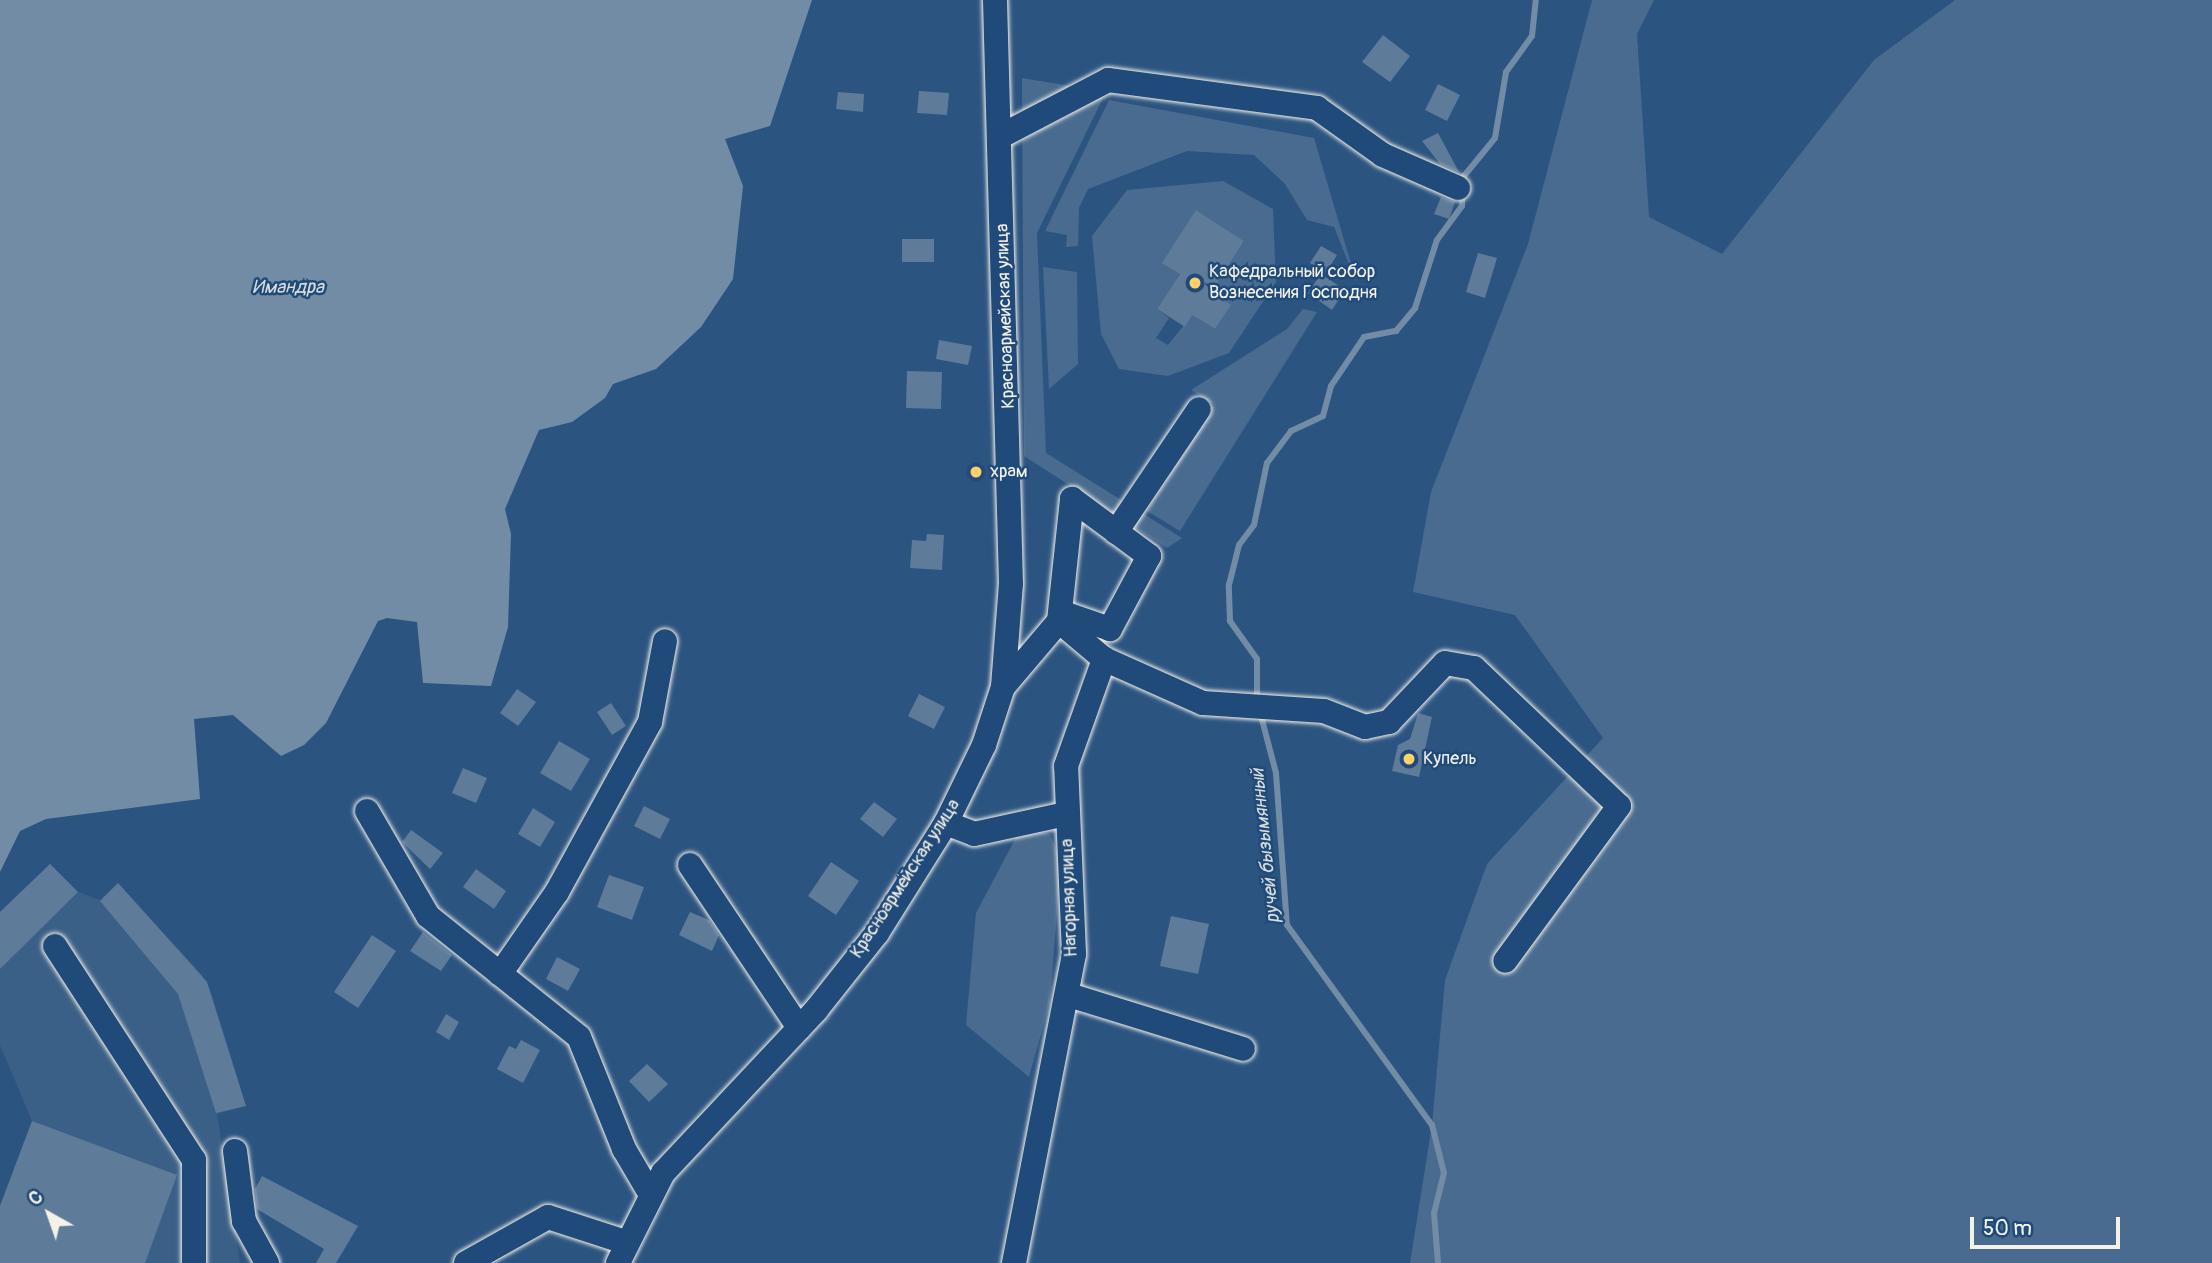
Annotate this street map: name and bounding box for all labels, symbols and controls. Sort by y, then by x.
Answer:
street label: Красноармейская улица [992,223,1020,409]
place label: Кафедральный собор Вознесения Господня [1209,262,1377,304]
marker: Кафедральный собор Вознесения Господня [1187,275,1203,291]
water label: Имандра [252,277,324,299]
place label: храм [990,461,1028,483]
marker: храм [968,464,984,480]
place label: Купель [1423,748,1477,770]
marker: Купель [1401,751,1417,767]
water label: ручей бызымянный [1247,767,1285,925]
street label: Красноармейская улица [846,795,966,963]
street label: Нагорная улица [1057,838,1083,958]
north arrow [14,1179,84,1249]
text: С [23,1185,48,1211]
scale bar [1974,1204,2124,1248]
text: 50 m [1983,1215,2032,1242]

